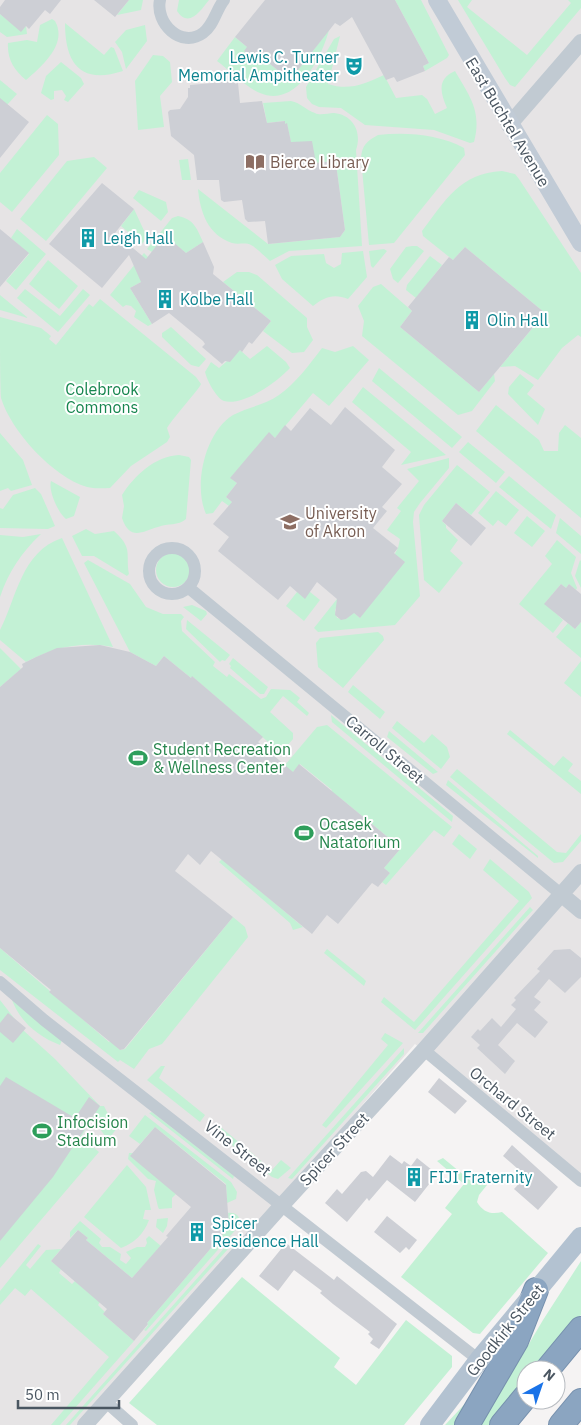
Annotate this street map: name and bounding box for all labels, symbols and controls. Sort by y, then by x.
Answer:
place label: Lewis C. Turner Memorial Ampitheater [178,47,339,85]
street label: East Buchtel Avenue [461,54,555,191]
theatre icon: Lewis C. Turner Memorial Ampitheater [343,55,365,77]
library icon: Bierce Library [244,151,266,173]
place label: Bierce Library [270,152,369,172]
building icon: Leigh Hall [77,227,99,249]
place label: Leigh Hall [103,228,173,248]
building icon: Kolbe Hall [154,288,176,310]
place label: Kolbe Hall [180,289,253,309]
building icon: Olin Hall [461,309,483,331]
place label: Olin Hall [487,310,548,330]
park label: Colebrook Commons [65,379,139,417]
place label: University of Akron [305,503,377,541]
school or university icon: University of Akron [279,511,301,533]
street label: Carroll Street [342,711,428,787]
place label: Student Recreation & Wellness Center [153,739,291,777]
sports icon: Student Recreation & Wellness Center [127,747,149,769]
place label: Ocasek Natatorium [319,814,400,852]
sports icon: Ocasek Natatorium [293,822,315,844]
street label: Orchard Street [466,1062,560,1144]
street label: Spicer Street [295,1108,373,1190]
place label: Infocision Stadium [57,1112,128,1150]
street label: Vine Street [201,1116,275,1180]
sports icon: Infocision Stadium [31,1120,53,1142]
building icon: FIJI Fraternity [403,1166,425,1188]
place label: FIJI Fraternity [429,1167,533,1187]
place label: Spicer Residence Hall [212,1213,319,1251]
building icon: Spicer Residence Hall [186,1221,208,1243]
street label: Goodkirk Street [462,1280,548,1380]
north arrow [516,1360,566,1410]
text: N [540,1365,559,1385]
scale bar [18,1378,119,1410]
text: 50 m [25,1385,60,1404]

